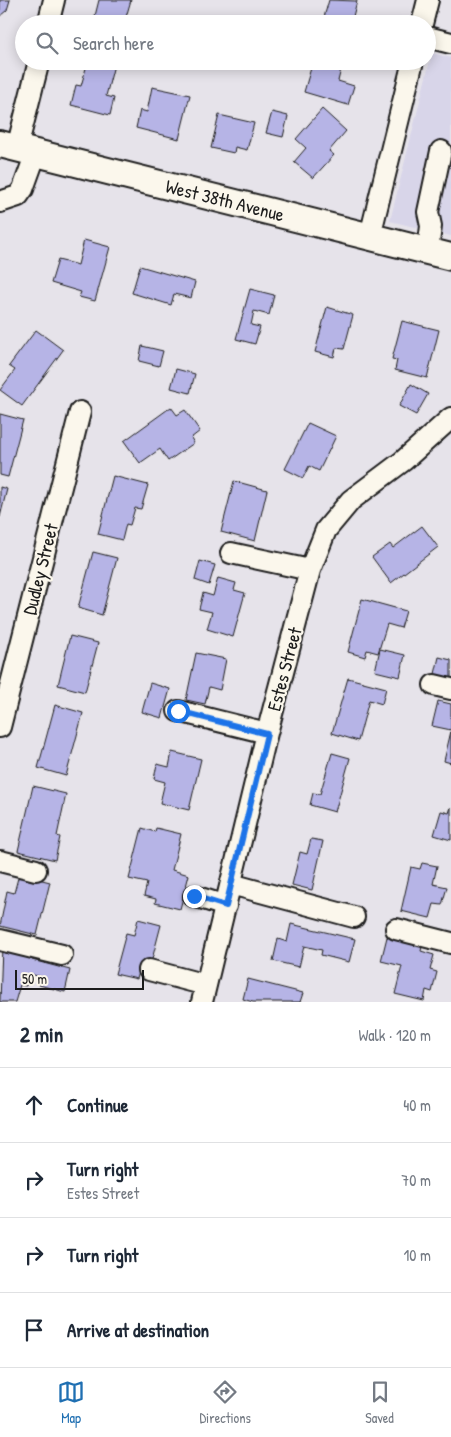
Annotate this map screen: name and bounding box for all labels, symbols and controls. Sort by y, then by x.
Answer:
search box [15,15,436,70]
icon: search [33,29,61,57]
text: Search here [73,30,154,56]
street label: West 38th Avenue [163,173,287,227]
street label: Dudley Street [16,520,64,617]
street label: Estes Street [260,624,308,714]
route start [167,700,190,723]
route end [183,885,206,908]
scale bar [15,967,144,990]
text: 50 m [22,969,47,988]
text: 2 min [20,1020,63,1049]
text: Walk · 120 m [358,1024,431,1046]
icon: ahead [20,1091,48,1119]
text: Continue [67,1092,128,1118]
text: 40 m [403,1094,431,1116]
text: Turn right [67,1156,138,1182]
icon: right [20,1166,48,1194]
text: 70 m [401,1169,431,1191]
text: Estes Street [67,1182,139,1204]
icon: right [20,1241,48,1269]
text: Turn right [67,1242,138,1268]
text: 10 m [403,1244,431,1266]
icon: arrive [20,1316,48,1344]
text: Arrive at destination [67,1317,209,1343]
tab: Map [57,1378,85,1427]
tab: Directions [199,1378,251,1427]
tab: Saved [365,1378,394,1427]

